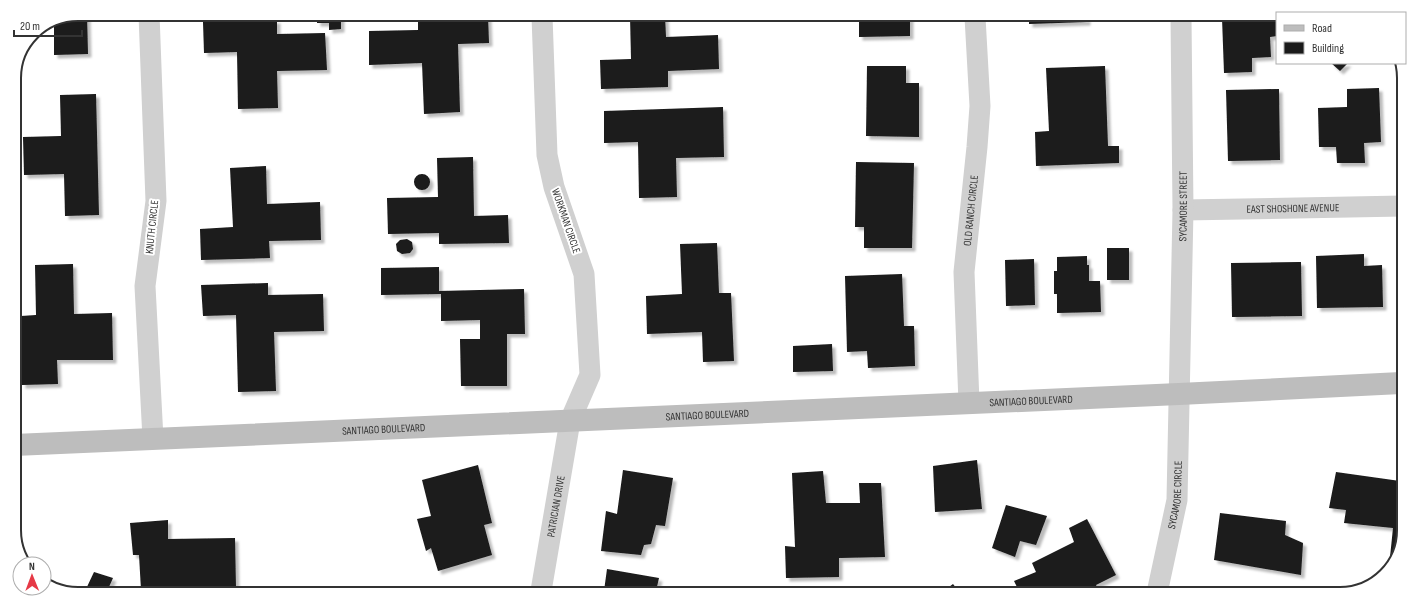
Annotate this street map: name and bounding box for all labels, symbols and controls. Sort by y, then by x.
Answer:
scale bar [14,12,82,38]
legend [1276,12,1406,64]
text: 20 m [20,19,40,34]
text: Road [1312,21,1332,36]
text: Building [1312,41,1344,56]
street label: SYCAMORE STREET [1176,170,1190,241]
street label: OLD RANCH CIRCLE [960,174,981,247]
street label: WORKMAN CIRCLE [549,187,583,255]
street label: KNUTH CIRCLE [143,199,161,255]
street label: EAST SHOSHONE AVENUE [1246,201,1340,215]
street label: SANTIAGO BOULEVARD [989,392,1073,409]
street label: SANTIAGO BOULEVARD [665,406,749,423]
street label: SANTIAGO BOULEVARD [342,421,426,437]
street label: SYCAMORE CIRCLE [1164,460,1184,530]
street label: PATRICIAN DRIVE [544,474,567,538]
north arrow [12,556,52,596]
text: N [29,560,35,573]

